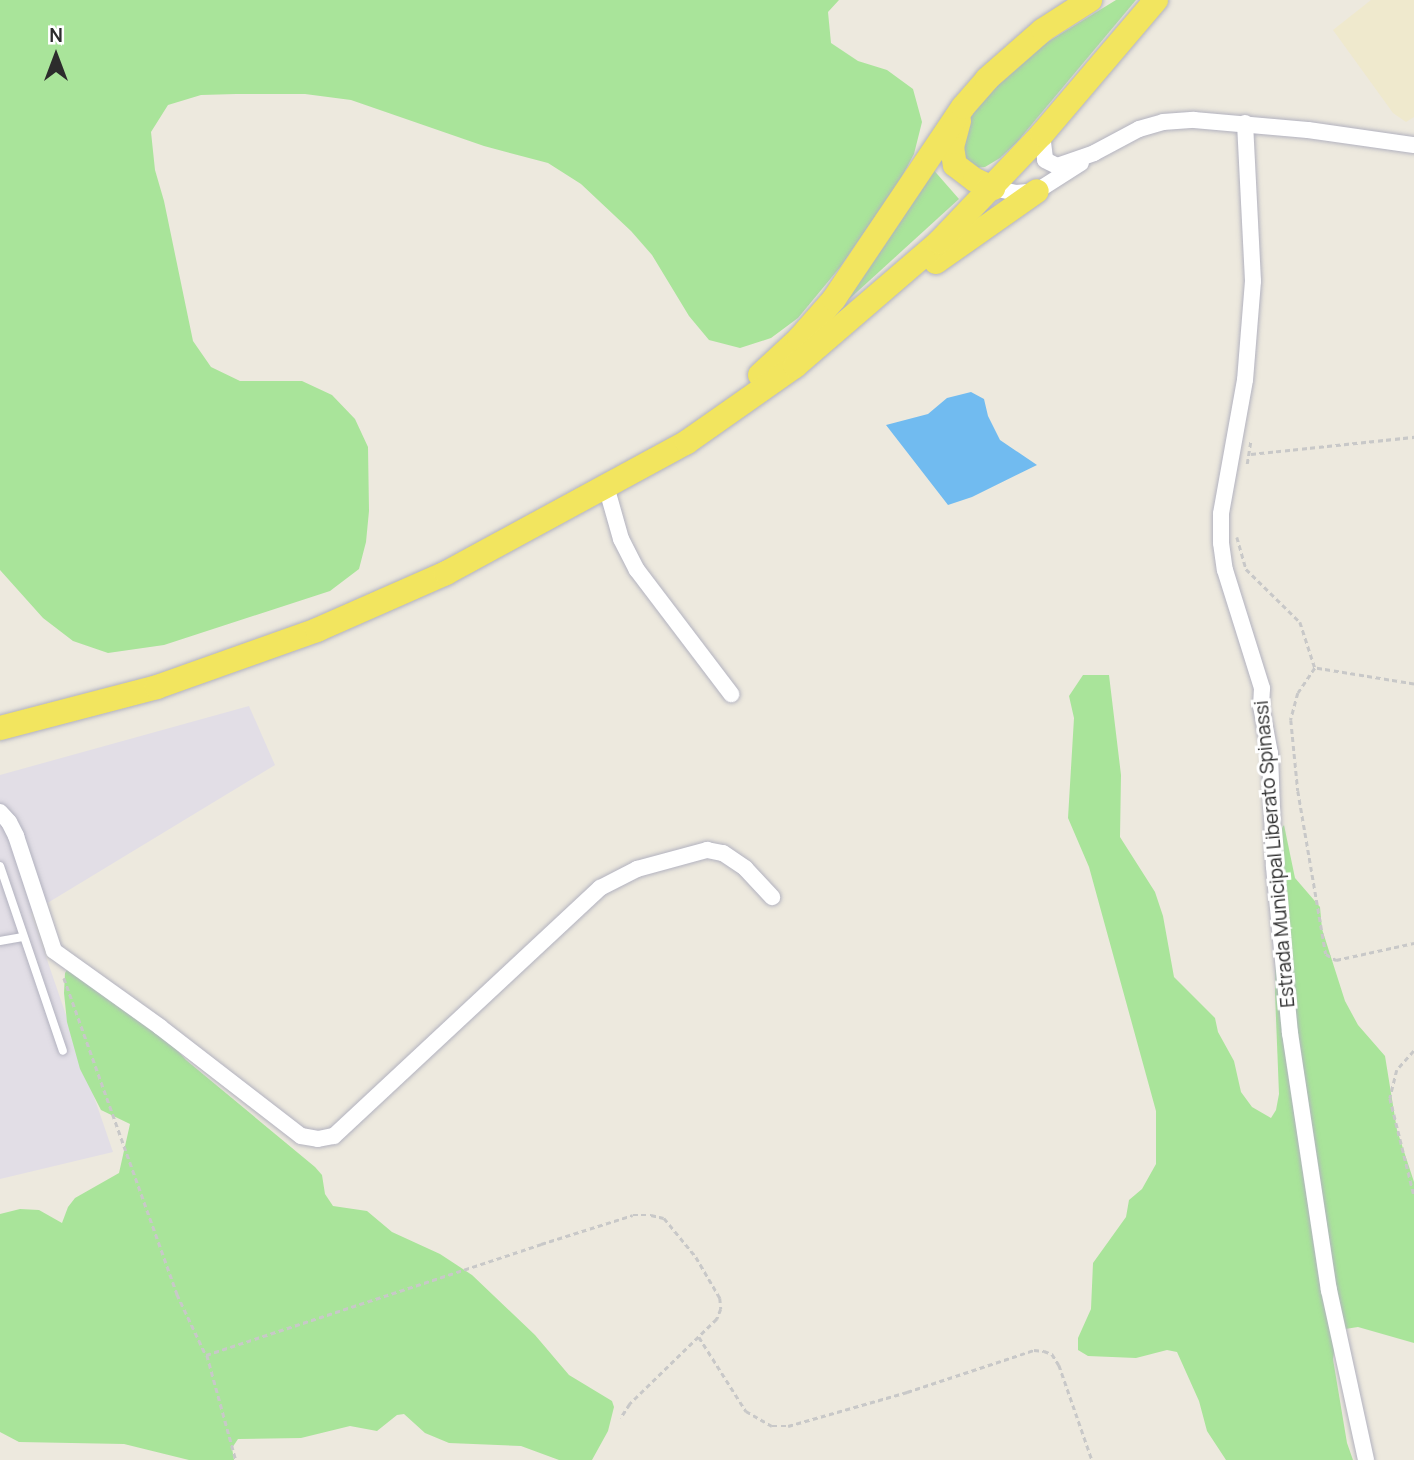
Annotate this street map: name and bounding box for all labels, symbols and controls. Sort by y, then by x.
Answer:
north arrow [21,21,91,91]
text: N [49,22,63,48]
street label: Estrada Municipal Liberato Spinassi [1250,700,1300,1008]

